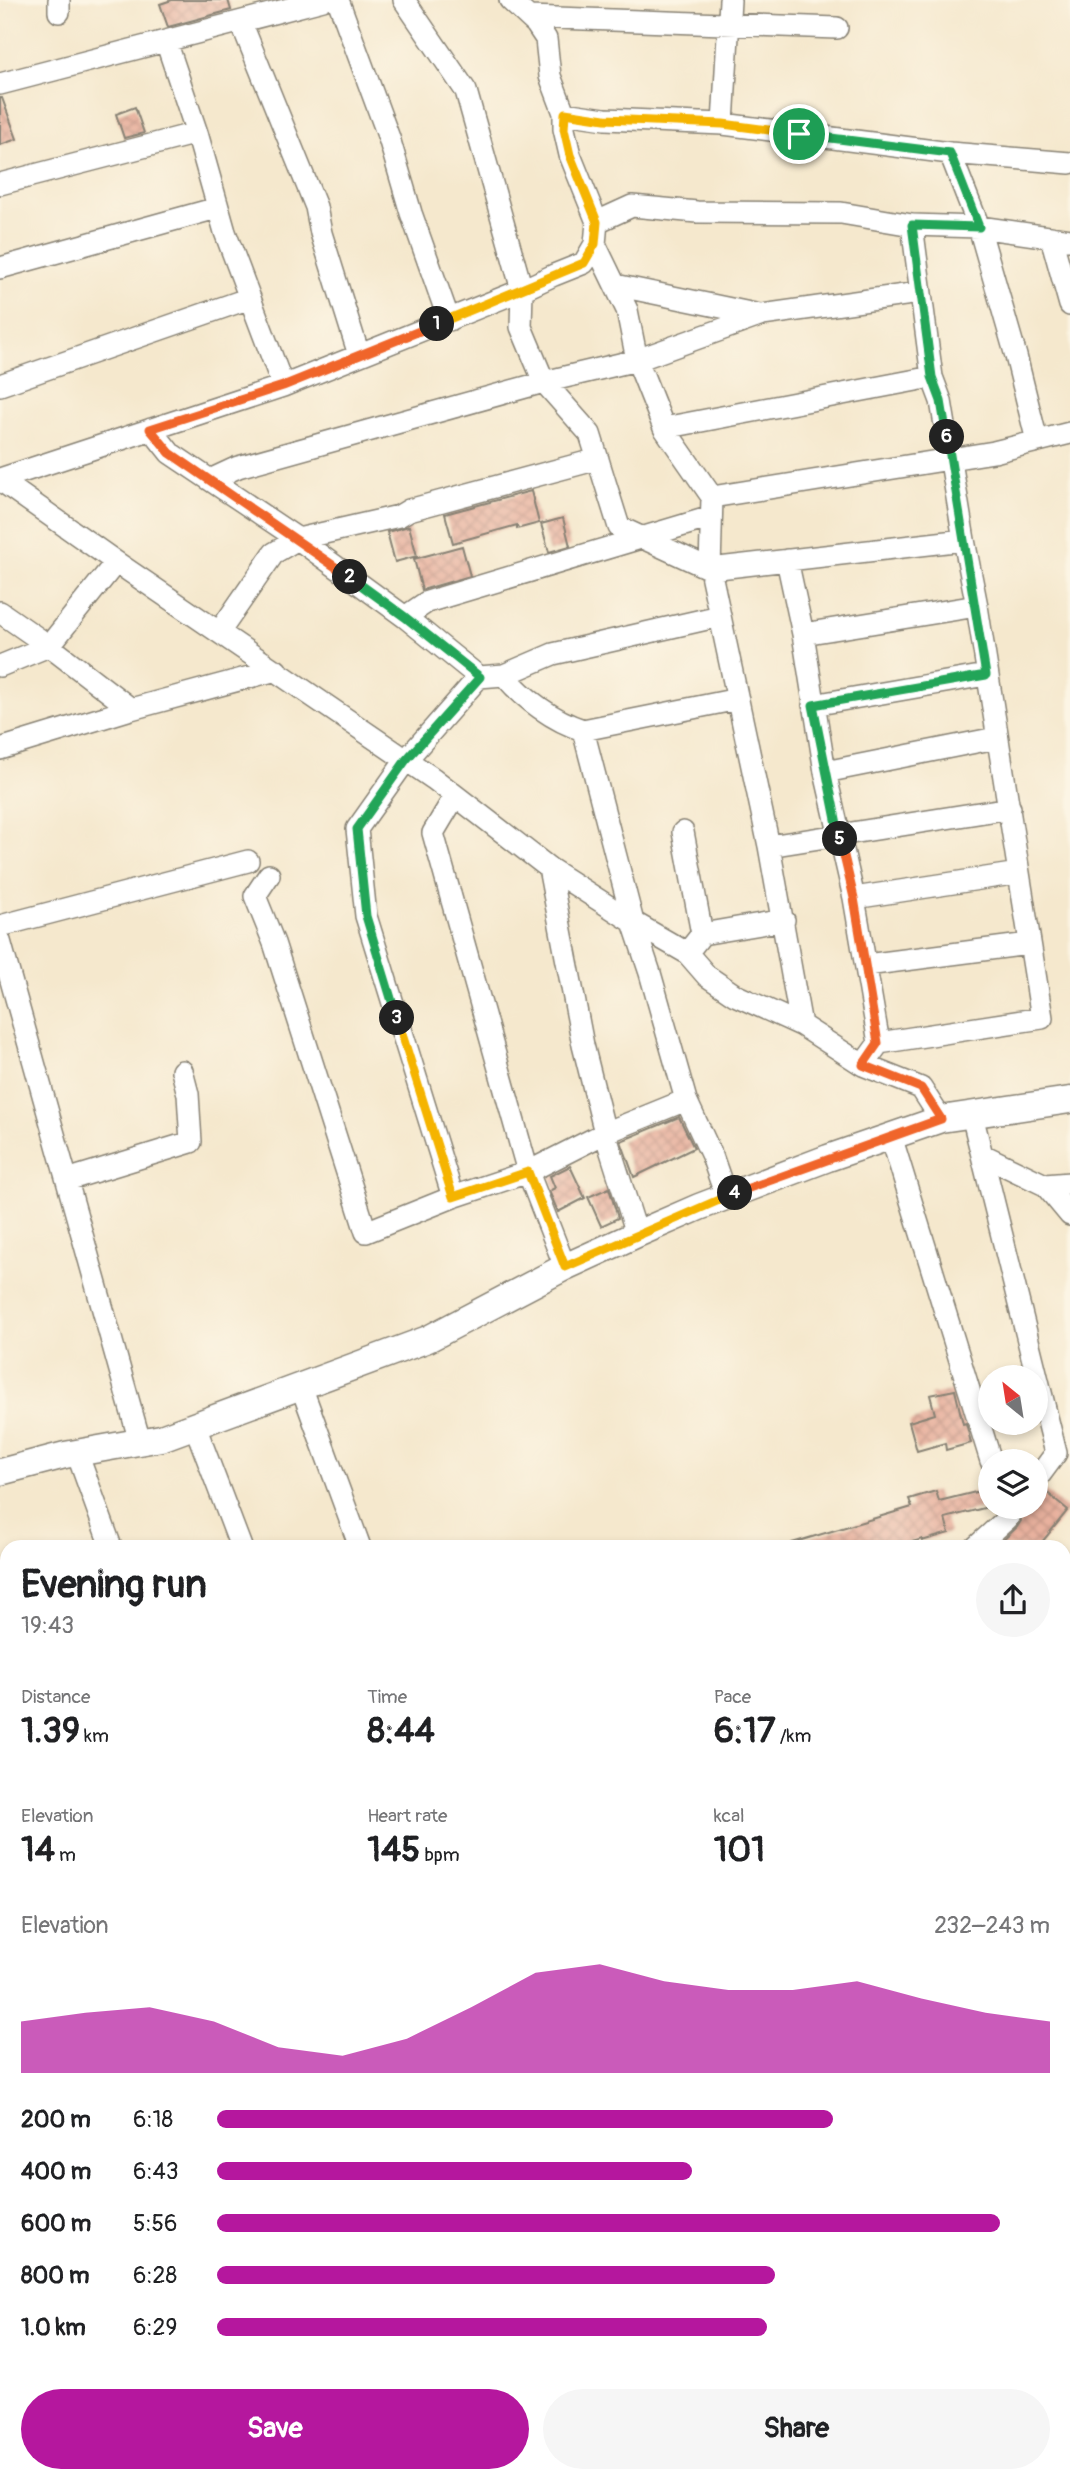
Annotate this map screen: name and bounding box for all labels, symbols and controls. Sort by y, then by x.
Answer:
pin [769,104,829,164]
icon: arrive [780,115,818,153]
pin: 1 [420,306,454,342]
text: 1 [433,311,440,335]
pin: 6 [930,420,964,454]
text: 6 [941,424,952,448]
pin: 2 [332,560,368,594]
text: 2 [344,564,355,588]
pin: 5 [822,822,858,856]
text: 5 [834,826,845,850]
pin: 3 [380,1000,414,1036]
text: 3 [391,1005,402,1029]
pin: 4 [718,1176,752,1210]
text: 4 [729,1180,740,1204]
north arrow [978,1365,1048,1435]
map controls [978,1365,1048,1519]
button: layers [978,1449,1048,1519]
text: Evening run [21,1561,207,1609]
button: share [976,1563,1050,1637]
text: 19:43 [21,1611,74,1640]
text: Distance [21,1685,90,1709]
text: Time [367,1685,407,1709]
text: Pace [714,1685,751,1709]
text: 1.39 [21,1709,80,1753]
text: 8:44 [367,1709,435,1753]
text: 6:17 [714,1709,776,1753]
text: km [80,1724,109,1748]
text: /km [776,1724,811,1748]
text: Elevation [21,1804,93,1828]
text: Heart rate [367,1804,447,1828]
text: kcal [714,1804,745,1828]
text: 14 [21,1828,55,1872]
text: 145 [367,1828,420,1872]
text: 101 [714,1828,765,1872]
text: m [55,1843,76,1867]
text: bpm [420,1843,460,1867]
text: Elevation [21,1911,109,1940]
text: 232–243 m [934,1911,1050,1940]
text: 200 m [21,2105,91,2134]
text: 6:18 [133,2105,173,2134]
text: 400 m [21,2157,91,2186]
text: 6:43 [133,2157,179,2186]
text: 600 m [21,2209,91,2238]
text: 5:56 [133,2209,177,2238]
text: 800 m [21,2261,89,2290]
text: 6:28 [133,2261,177,2290]
text: 1.0 km [21,2313,86,2342]
text: 6:29 [133,2313,177,2342]
button: Save [21,2389,529,2469]
button: Share [543,2389,1050,2469]

